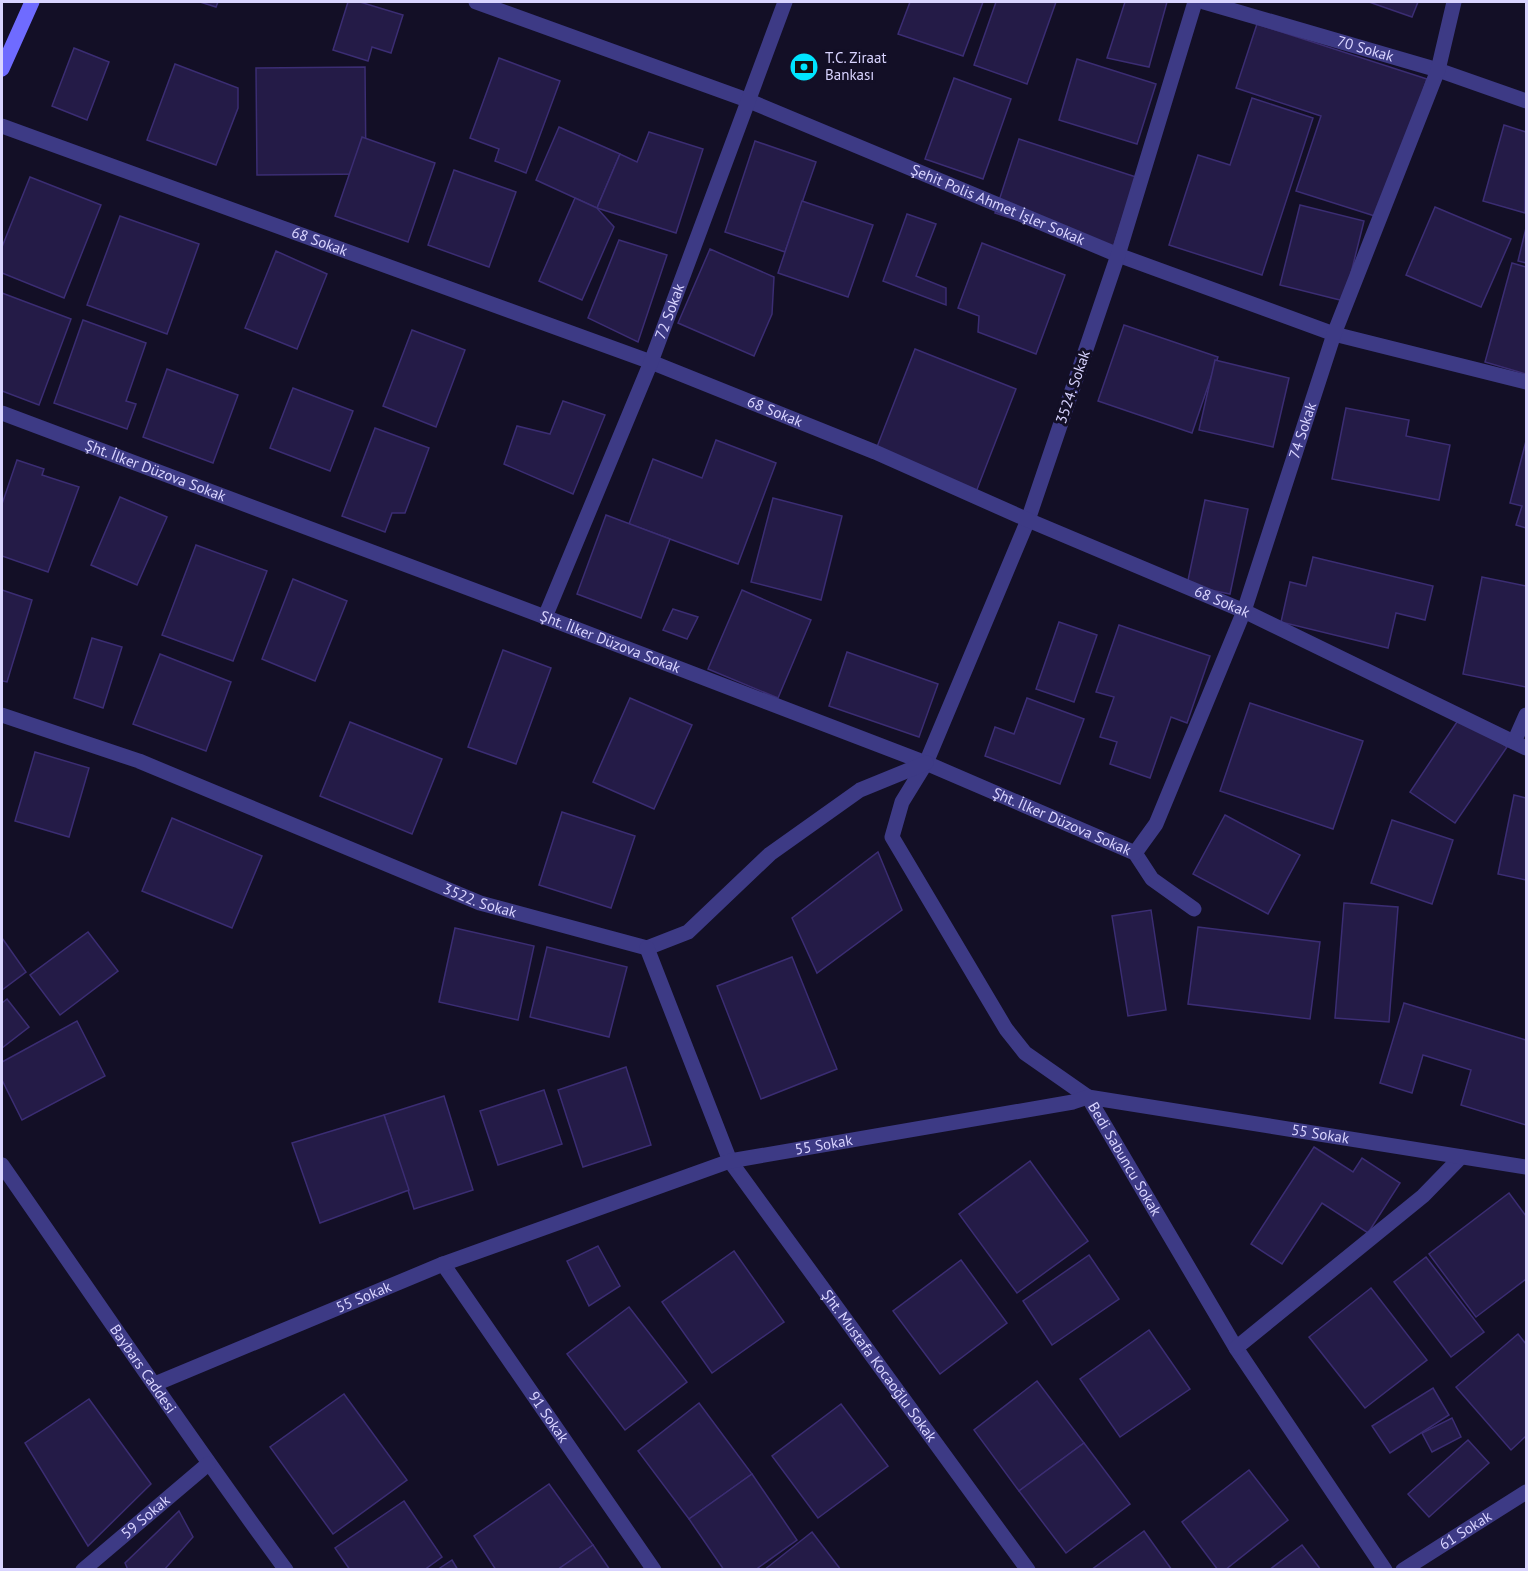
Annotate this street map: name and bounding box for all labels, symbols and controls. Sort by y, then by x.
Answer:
street label: 70 Sokak [1335,31,1397,66]
place label: T.C. Ziraat Bankası [825,48,887,84]
bank icon: T.C. Ziraat Bankası [788,51,820,83]
street label: Şehit Polis Ahmet İşler Sokak [908,160,1089,249]
street label: 68 Sokak [289,222,351,260]
street label: 72 Sokak [650,280,689,342]
street label: 3524. Sokak [1051,347,1094,426]
street label: 68 Sokak [744,392,806,431]
street label: 74 Sokak [1284,399,1320,461]
street label: Şht. İlker Düzova Sokak [83,435,229,506]
street label: 68 Sokak [1192,581,1254,622]
street label: Şht. İlker Düzova Sokak [538,606,684,677]
street label: Şht. İlker Düzova Sokak [990,783,1135,860]
street label: 3522. Sokak [440,879,520,922]
street label: Bedi Sabuncu Sokak [1084,1099,1166,1220]
street label: 55 Sokak [1290,1120,1351,1148]
street label: 55 Sokak [793,1130,855,1159]
street label: 55 Sokak [333,1276,395,1317]
street label: Şht. Mustafa Kocaoğlu Sokak [818,1286,942,1446]
street label: Baybars Caddesi [106,1320,181,1417]
street label: 91 Sokak [525,1387,574,1447]
street label: 59 Sokak [117,1490,174,1543]
street label: 61 Sokak [1436,1506,1496,1554]

